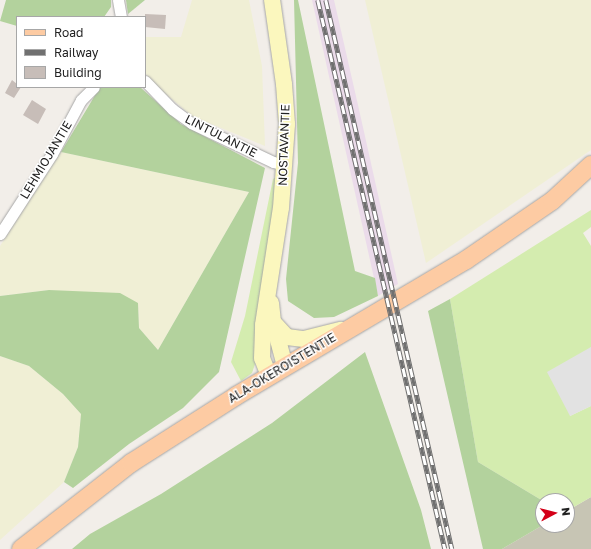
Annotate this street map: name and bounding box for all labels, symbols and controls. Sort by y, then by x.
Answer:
legend [16,16,146,88]
text: Road [54,25,83,40]
text: Railway [54,45,99,60]
text: Building [54,65,102,80]
street label: NOSTAVANTIE [275,104,293,186]
street label: LINTULANTIE [183,112,259,160]
street label: LEHMIOJANTIE [17,118,75,202]
street label: ALA-OKEROISTENTIE [226,330,338,406]
north arrow [535,493,575,533]
text: N [559,507,573,517]

